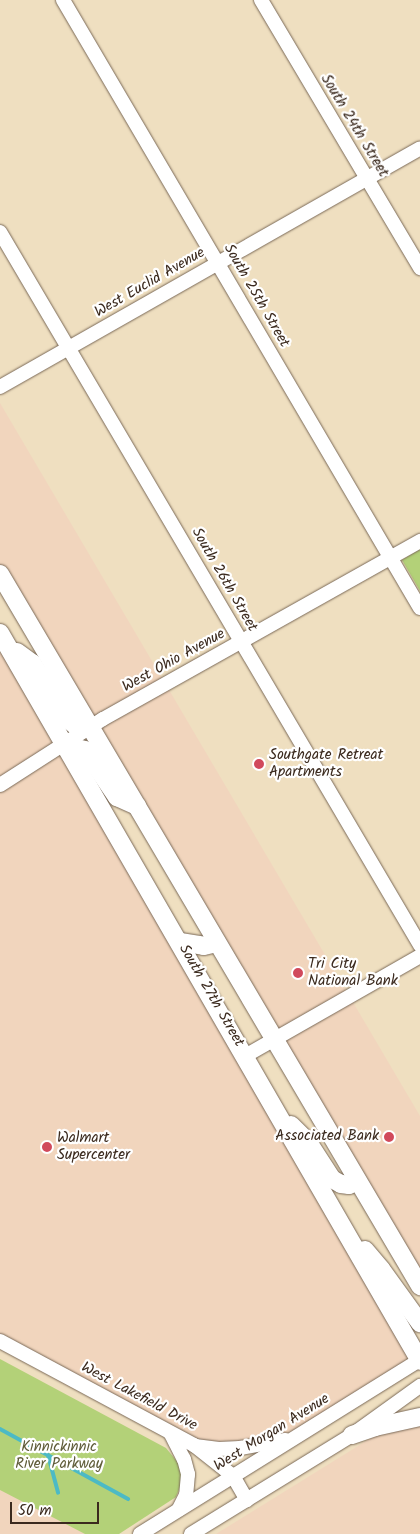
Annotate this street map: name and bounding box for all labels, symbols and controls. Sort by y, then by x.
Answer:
street label: South 24th Street [316,71,392,181]
street label: South 25th Street [219,241,293,351]
street label: West Euclid Avenue [92,244,208,322]
street label: South 26th Street [187,525,261,635]
street label: West Ohio Avenue [120,625,228,697]
place label: Southgate Retreat Apartments [269,746,383,781]
marker: Southgate Retreat Apartments [253,758,265,770]
street label: South 27th Street [174,942,248,1050]
place label: Tri City National Bank [308,955,398,990]
marker: Tri City National Bank [292,967,304,979]
place label: Associated Bank [275,1128,379,1146]
place label: Walmart Supercenter [57,1129,130,1164]
marker: Associated Bank [383,1131,395,1143]
marker: Walmart Supercenter [41,1141,53,1153]
street label: West Lakefield Drive [78,1359,200,1435]
street label: West Morgan Avenue [211,1390,333,1476]
park label: Kinnickinnic River Parkway [15,1438,103,1473]
scale bar [12,1492,101,1524]
text: 50 m [18,1499,52,1523]

